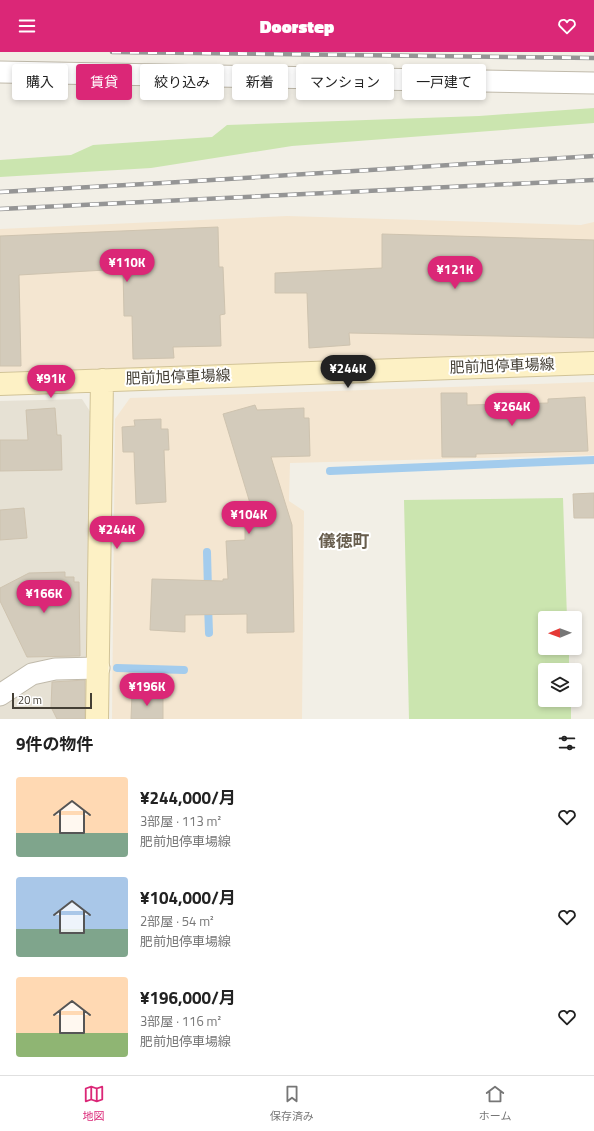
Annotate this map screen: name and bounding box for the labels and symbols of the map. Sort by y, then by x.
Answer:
pin: ¥110K [99,249,155,283]
pin: ¥121K [427,256,483,290]
street label: 肥前旭停車場線 [449,352,555,379]
pin: ¥244K [320,355,376,389]
street label: 肥前旭停車場線 [125,363,231,390]
pin: ¥91K [27,365,75,399]
pin: ¥264K [484,393,540,427]
pin: ¥104K [221,501,277,535]
pin: ¥244K [89,516,145,550]
district label: 儀徳町 [319,528,370,554]
pin: ¥166K [16,580,72,614]
north arrow [538,611,582,655]
pin: ¥196K [119,673,175,707]
scale bar [12,691,92,710]

